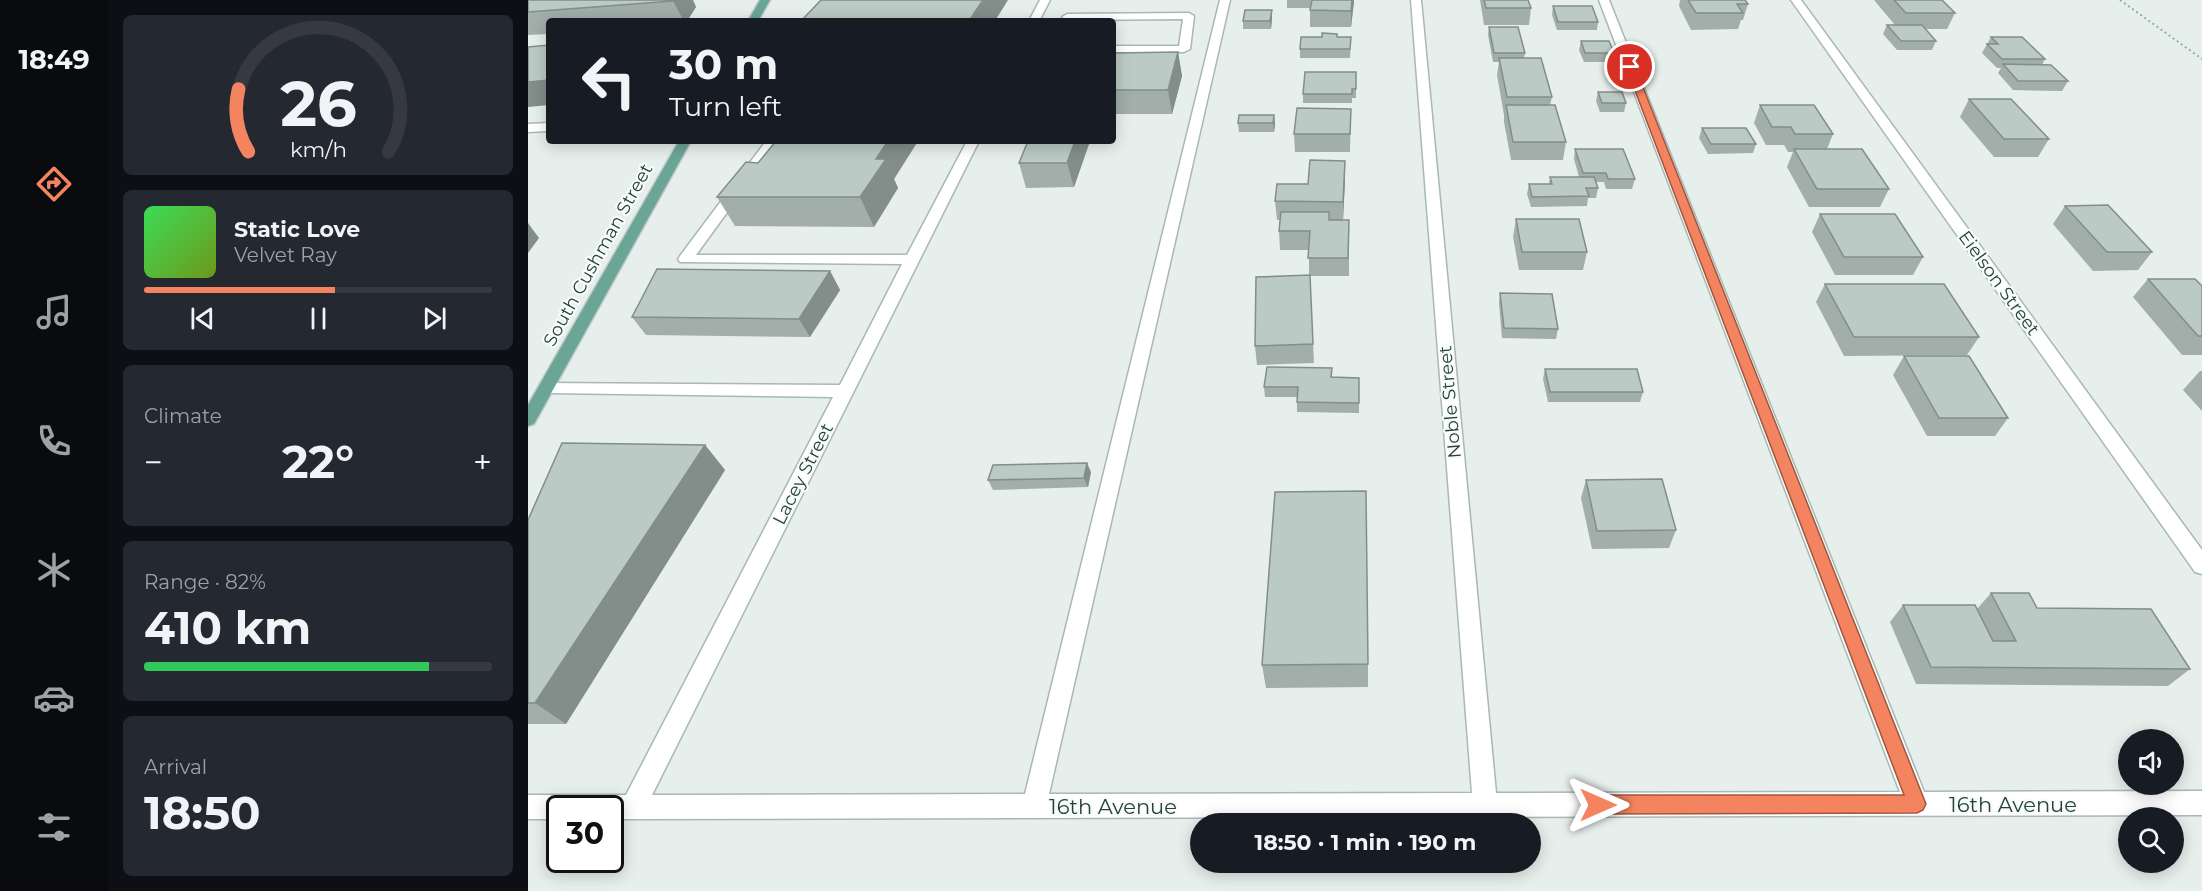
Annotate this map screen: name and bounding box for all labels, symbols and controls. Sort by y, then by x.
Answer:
text: 30 m [669,38,778,90]
pin [1604,41,1655,92]
icon: left [570,42,648,120]
text: 18:49 [18,43,90,76]
icon: arrive [1613,50,1646,83]
text: 26 [280,66,356,142]
text: Turn left [669,90,782,123]
text: km/h [289,136,347,162]
street label: South Cushman Street [539,160,657,350]
icon: directions [33,163,75,205]
text: Static Love [234,216,360,243]
street label: Eielson Street [1954,226,2044,340]
text: Velvet Ray [234,243,337,267]
icon: music [33,291,75,333]
icon: previous [186,302,219,335]
icon: pause [302,302,335,335]
icon: next [418,302,451,335]
street label: Noble Street [1434,345,1466,459]
text: Climate [144,404,222,428]
icon: phone [33,420,75,462]
street label: Lacey Street [768,420,838,528]
text: 22° [282,434,354,489]
text: − [144,442,163,482]
text: + [473,442,492,482]
icon: climate [33,549,75,591]
text: Range · 82% [144,570,266,594]
text: 410 km [144,600,311,655]
icon: car [33,677,75,719]
map controls [2118,729,2184,873]
button: sound [2118,729,2184,795]
text: Arrival [144,755,207,779]
position arrow [1566,773,1630,837]
text: 18:50 [144,785,260,840]
street label: 16th Avenue [1949,792,2077,817]
street label: 16th Avenue [1049,794,1177,819]
speed limit sign: 30 [546,795,624,873]
icon: filters [33,806,75,848]
button: search [2118,807,2184,873]
text: 18:50 · 1 min · 190 m [1255,829,1476,856]

